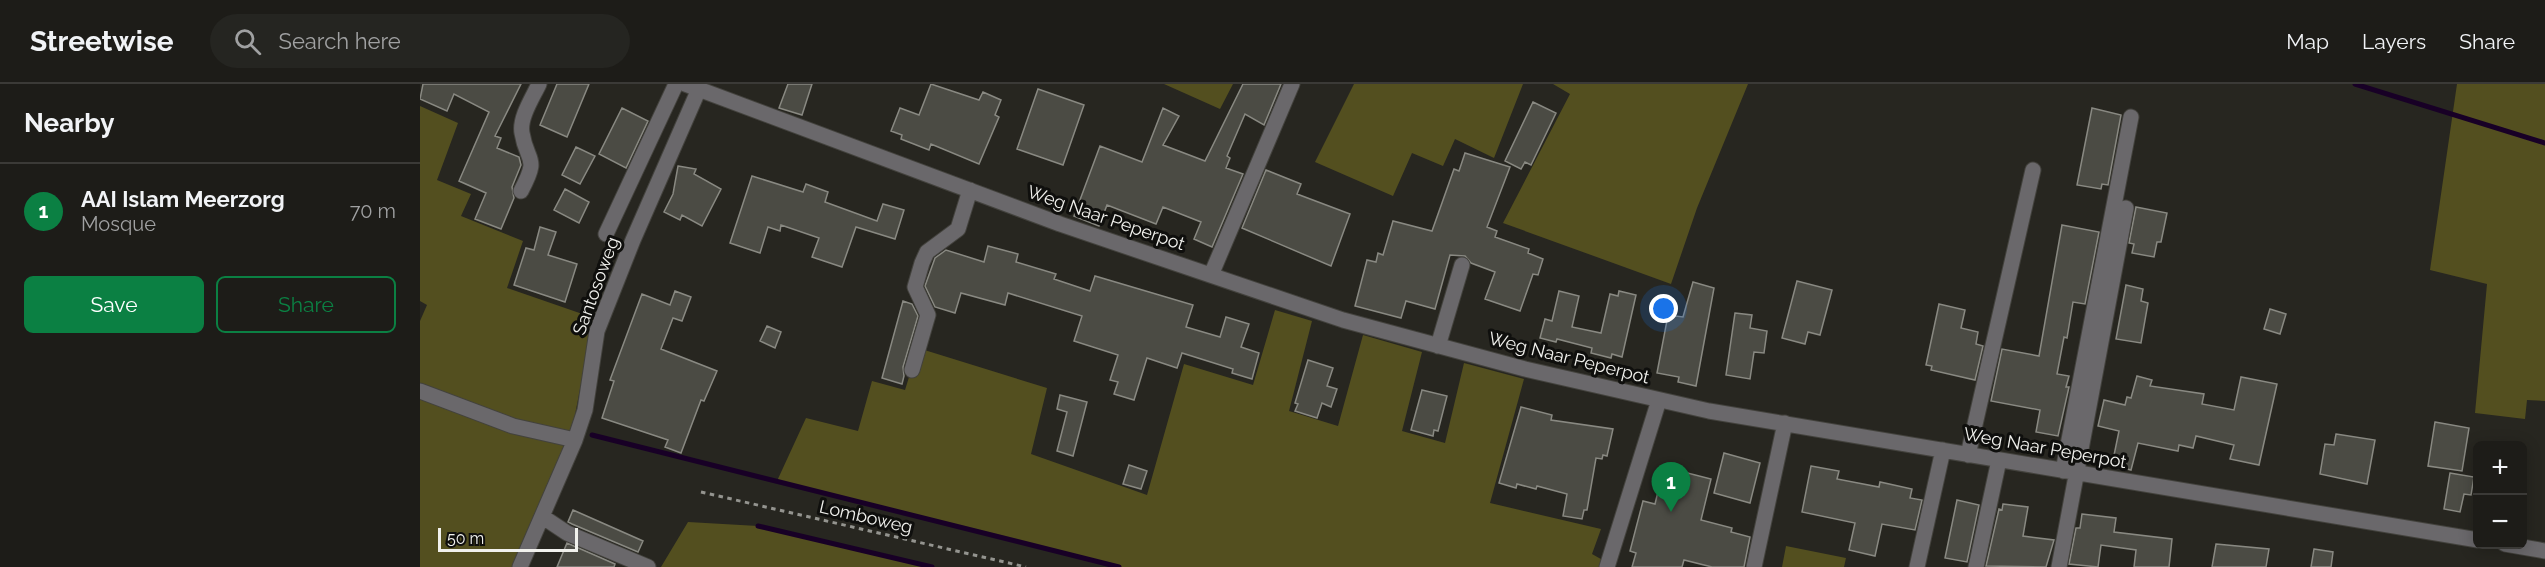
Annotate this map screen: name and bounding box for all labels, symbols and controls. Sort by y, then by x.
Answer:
search box [210,14,630,68]
text: Streetwise [30,25,174,58]
icon: search [231,25,264,58]
text: Search here [279,28,401,54]
text: Map [2286,29,2329,54]
text: Layers [2362,29,2426,54]
text: Share [2459,29,2515,54]
text: Nearby [24,108,114,138]
street label: Weg Naar Peperpot [1025,181,1188,254]
text: AAI Islam Meerzorg [81,186,285,212]
text: 1 [39,199,48,223]
text: 70 m [350,199,396,223]
text: Mosque [81,212,156,236]
street label: Santosoweg [568,234,623,338]
button: Save [24,276,204,333]
button: Share [216,276,396,333]
your location [1649,294,1678,323]
street label: Weg Naar Peperpot [1486,327,1652,388]
street label: Weg Naar Peperpot [1962,423,2128,472]
map controls [2473,441,2527,549]
button: + [2473,441,2527,495]
pin: 1 [1652,462,1690,512]
button: − [2473,495,2527,549]
street label: Lomboweg [817,496,915,537]
scale bar [438,525,578,552]
text: 50 m [447,529,484,548]

